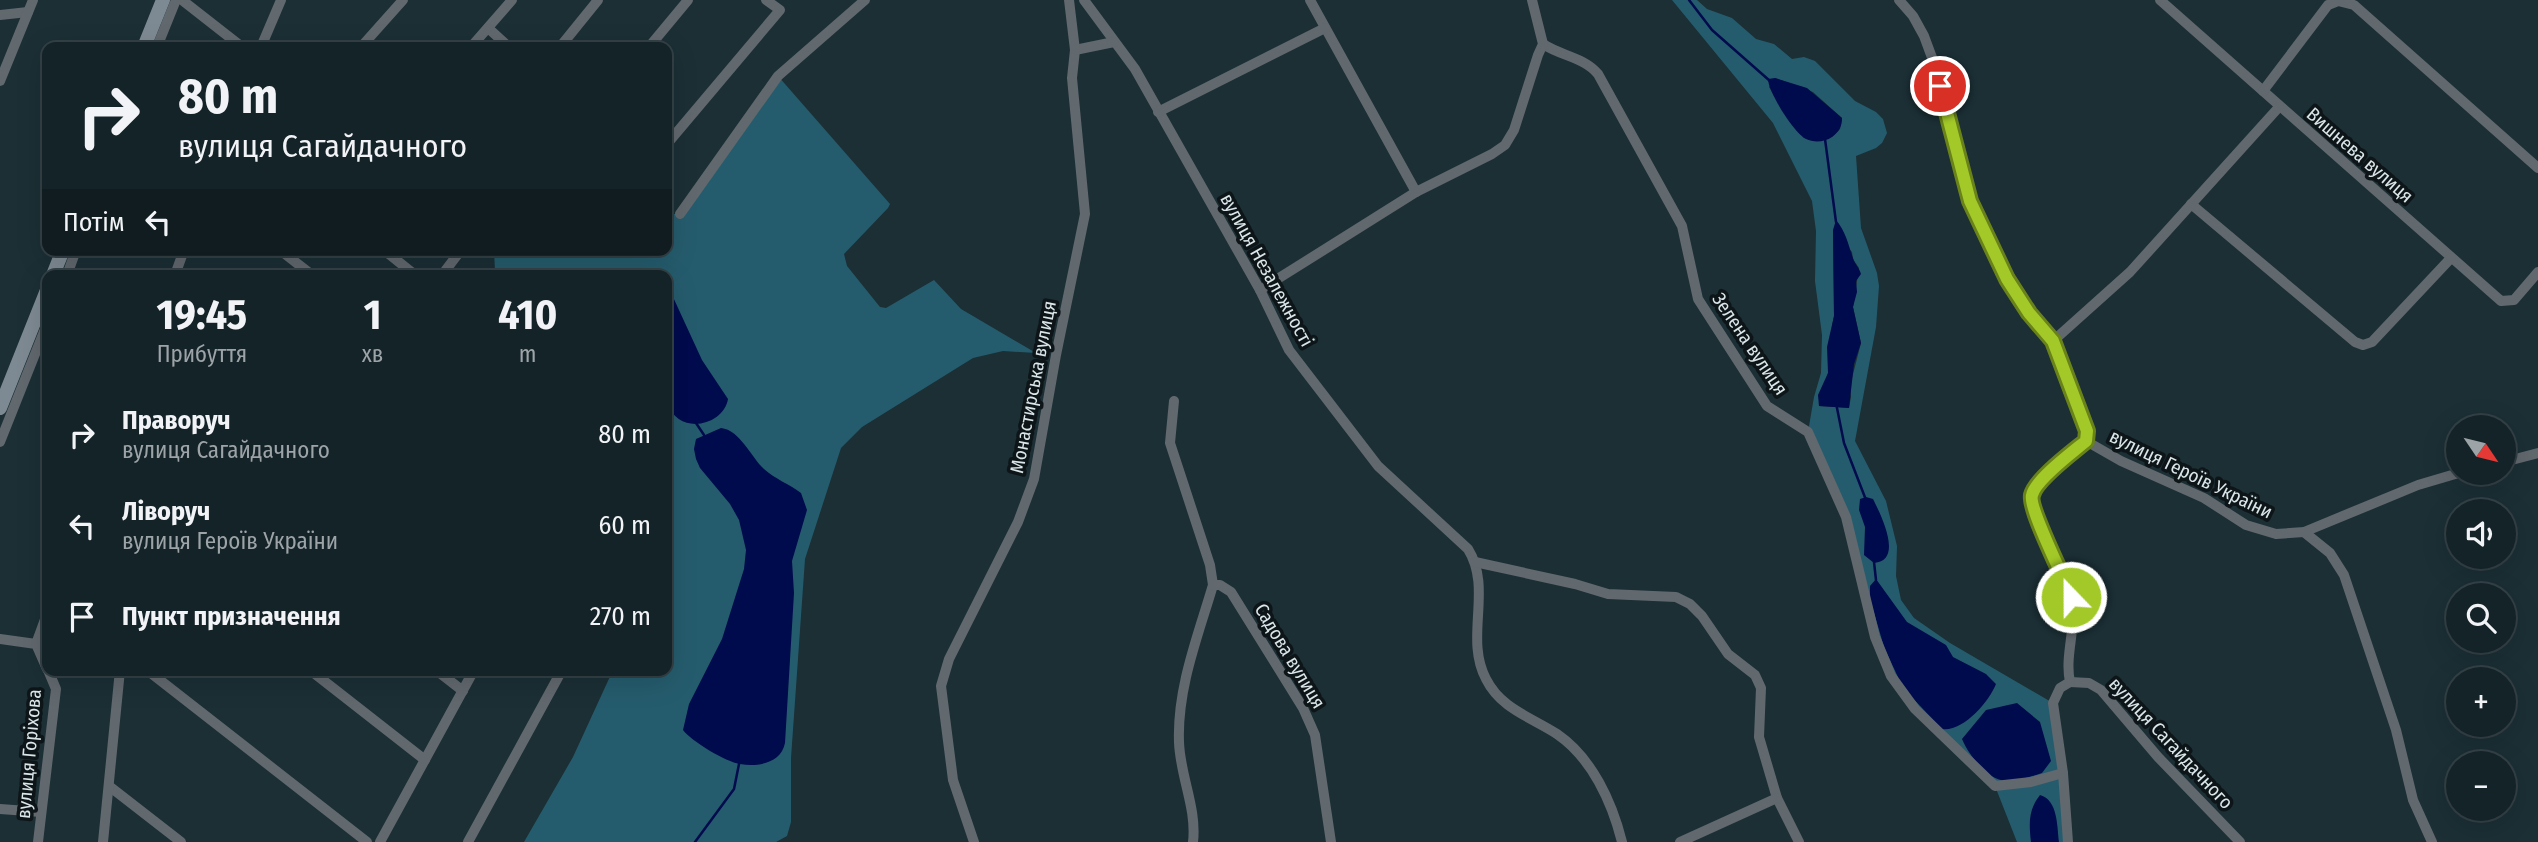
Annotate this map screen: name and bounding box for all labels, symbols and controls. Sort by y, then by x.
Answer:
pin [1910,56,1970,116]
text: 80 m [178,67,278,126]
icon: arrive [1921,67,1959,105]
icon: right [63,70,154,161]
street label: Вишнева вулиця [2302,102,2418,208]
text: вулиця Сагайдачного [178,127,467,165]
street label: вулиця Незалежності [1215,189,1319,351]
icon: left [139,203,177,241]
text: Потім [63,207,125,238]
street label: Зелена вулиця [1707,289,1793,399]
text: 19:45 [157,290,247,340]
text: 1 [364,290,381,340]
text: 410 [498,290,557,340]
street label: Монастирська вулиця [1005,299,1061,475]
text: Прибуття [157,340,247,368]
text: хв [362,340,383,368]
text: m [519,340,537,368]
text: Праворуч [122,405,231,436]
north arrow [2446,415,2516,485]
map controls [2446,415,2516,821]
icon: right [63,416,101,454]
text: 80 m [598,419,651,450]
street label: вулиця Героїв України [2106,425,2276,523]
text: вулиця Сагайдачного [122,436,330,464]
text: Ліворуч [122,496,210,527]
button: sound [2446,499,2516,569]
icon: left [63,507,101,545]
text: 60 m [598,510,651,541]
text: вулиця Героїв України [122,527,338,555]
position arrow [2034,560,2108,634]
button: search [2446,583,2516,653]
icon: arrive [63,598,101,636]
street label: Садова вулиця [1250,599,1330,713]
text: Пункт призначення [122,601,341,632]
text: 270 m [590,601,651,632]
button: + [2446,667,2516,737]
street label: вулиця Сагайдачного [2104,672,2238,814]
street label: вулиця Горіхова [12,688,46,820]
button: − [2446,751,2516,821]

